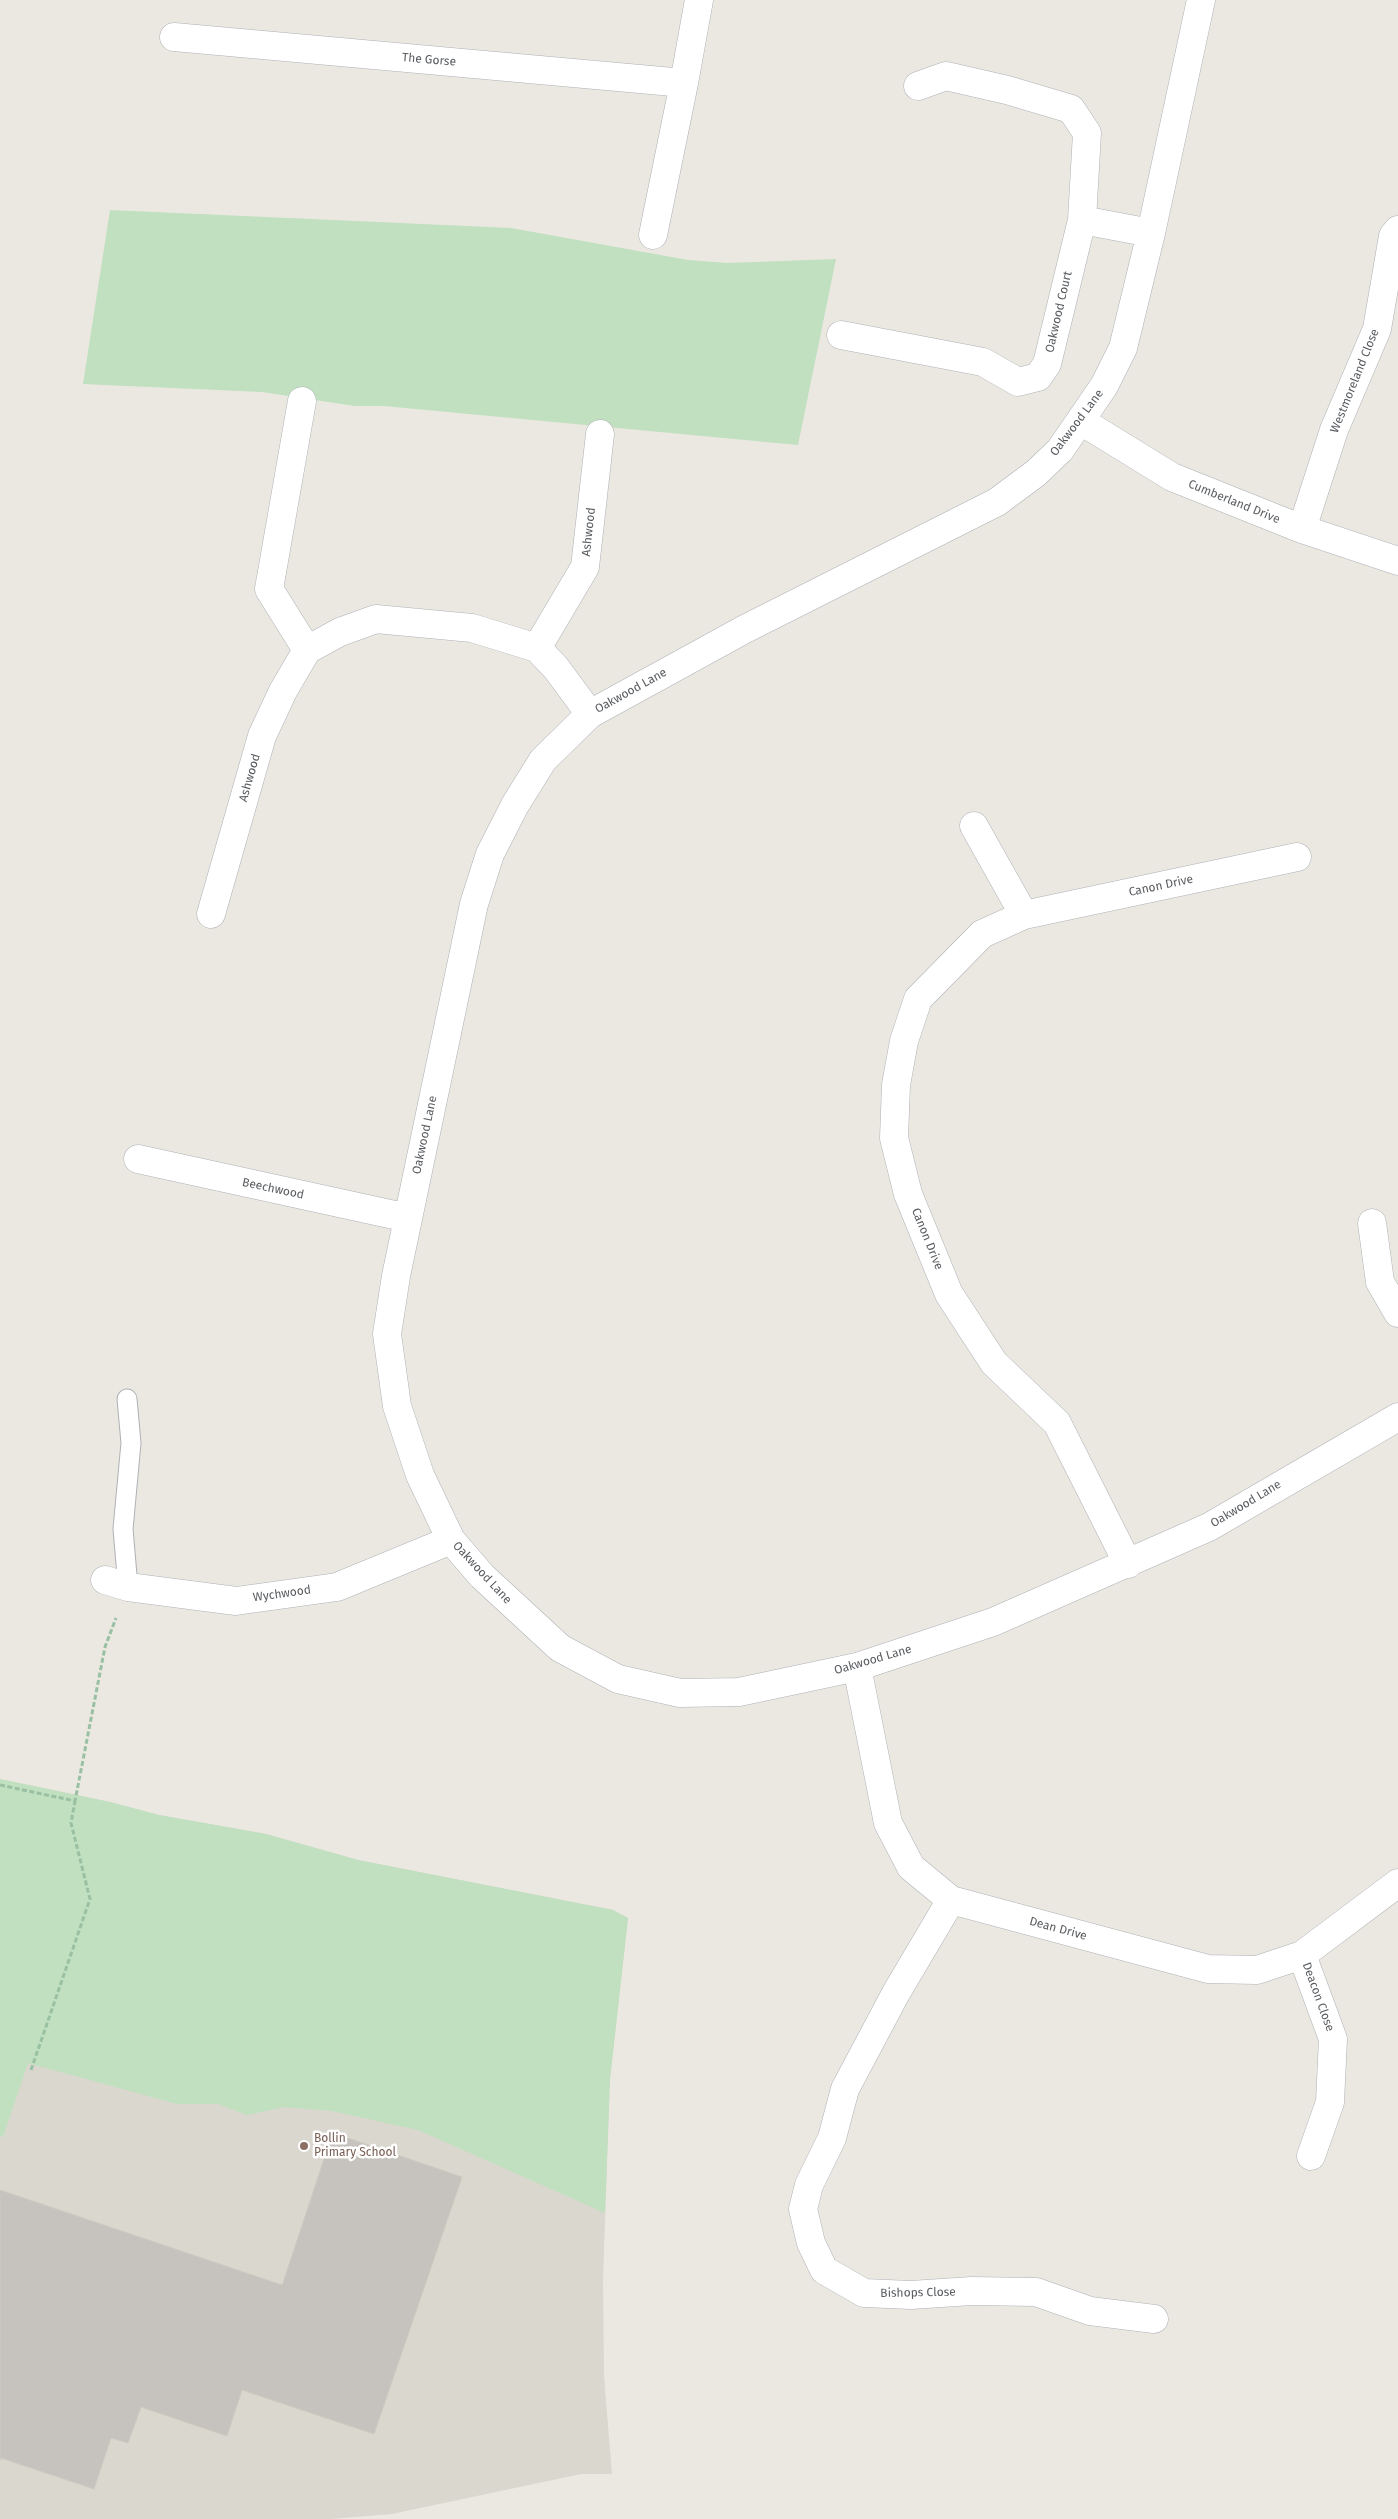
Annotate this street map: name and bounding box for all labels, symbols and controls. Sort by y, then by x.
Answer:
street label: The Gorse [401,50,457,70]
street label: Oakwood Court [1043,270,1075,354]
street label: Westmoreland Close [1328,327,1382,435]
street label: Oakwood Lane [1047,387,1107,459]
street label: Cumberland Drive [1186,477,1282,527]
street label: Ashwood [579,507,599,557]
street label: Oakwood Lane [593,665,669,717]
street label: Ashwood [236,752,264,804]
street label: Canon Drive [1127,872,1195,900]
street label: Oakwood Lane [410,1094,440,1176]
street label: Beechwood [241,1175,305,1203]
street label: Canon Drive [908,1206,946,1272]
street label: Oakwood Lane [1208,1477,1284,1531]
street label: Oakwood Lane [450,1539,514,1607]
street label: Wychwood [252,1583,312,1605]
street label: Oakwood Lane [833,1642,913,1678]
street label: Dean Drive [1028,1914,1088,1944]
street label: Deacon Close [1299,1960,1337,2034]
place label: Bollin Primary School [314,2132,396,2160]
marker: Bollin Primary School [298,2140,310,2152]
street label: Bishops Close [880,2285,956,2301]

